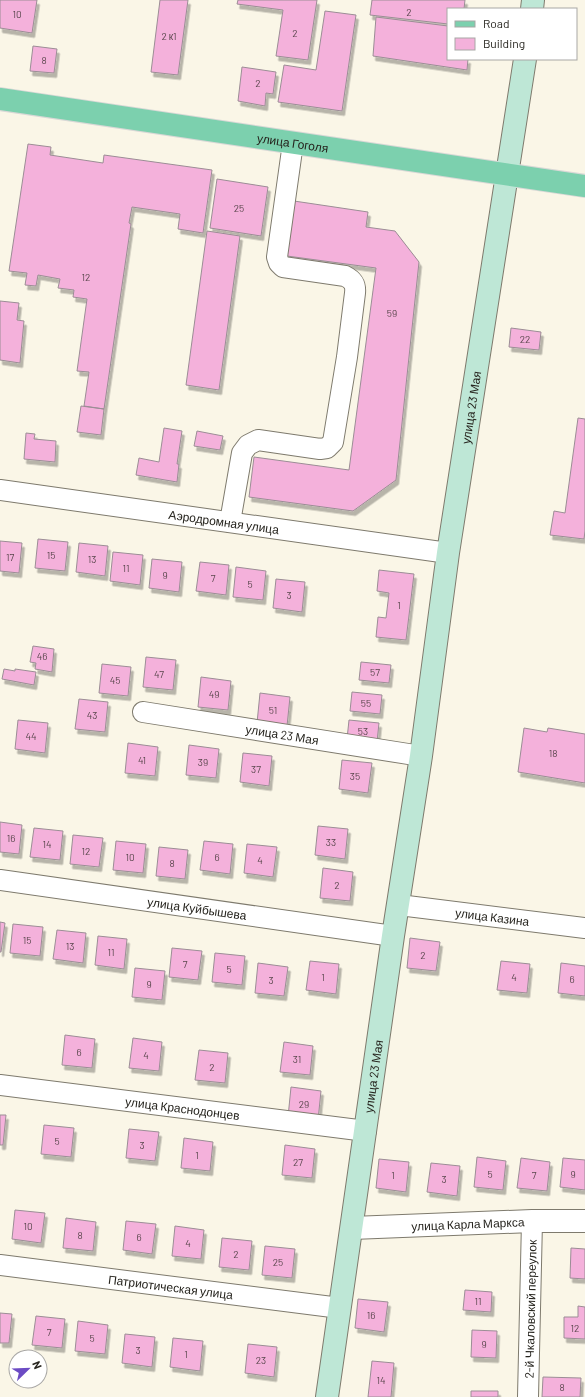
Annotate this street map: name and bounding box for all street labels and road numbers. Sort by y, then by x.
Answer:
street label: улица Гоголя [256,130,329,155]
street label: улица 23 Мая [458,370,483,445]
street label: Аэродромная улица [168,507,280,536]
street label: улица 23 Мая [245,721,320,747]
street label: улица Куйбышева [146,894,248,922]
street label: улица Казина [454,905,530,928]
street label: улица 23 Мая [361,1039,385,1114]
street label: улица Краснодонцев [124,1094,241,1122]
street label: улица Карла Маркса [411,1214,525,1234]
street label: 2-й Чкаловский переулок [521,1239,539,1379]
street label: Патриотическая улица [107,1272,234,1302]

